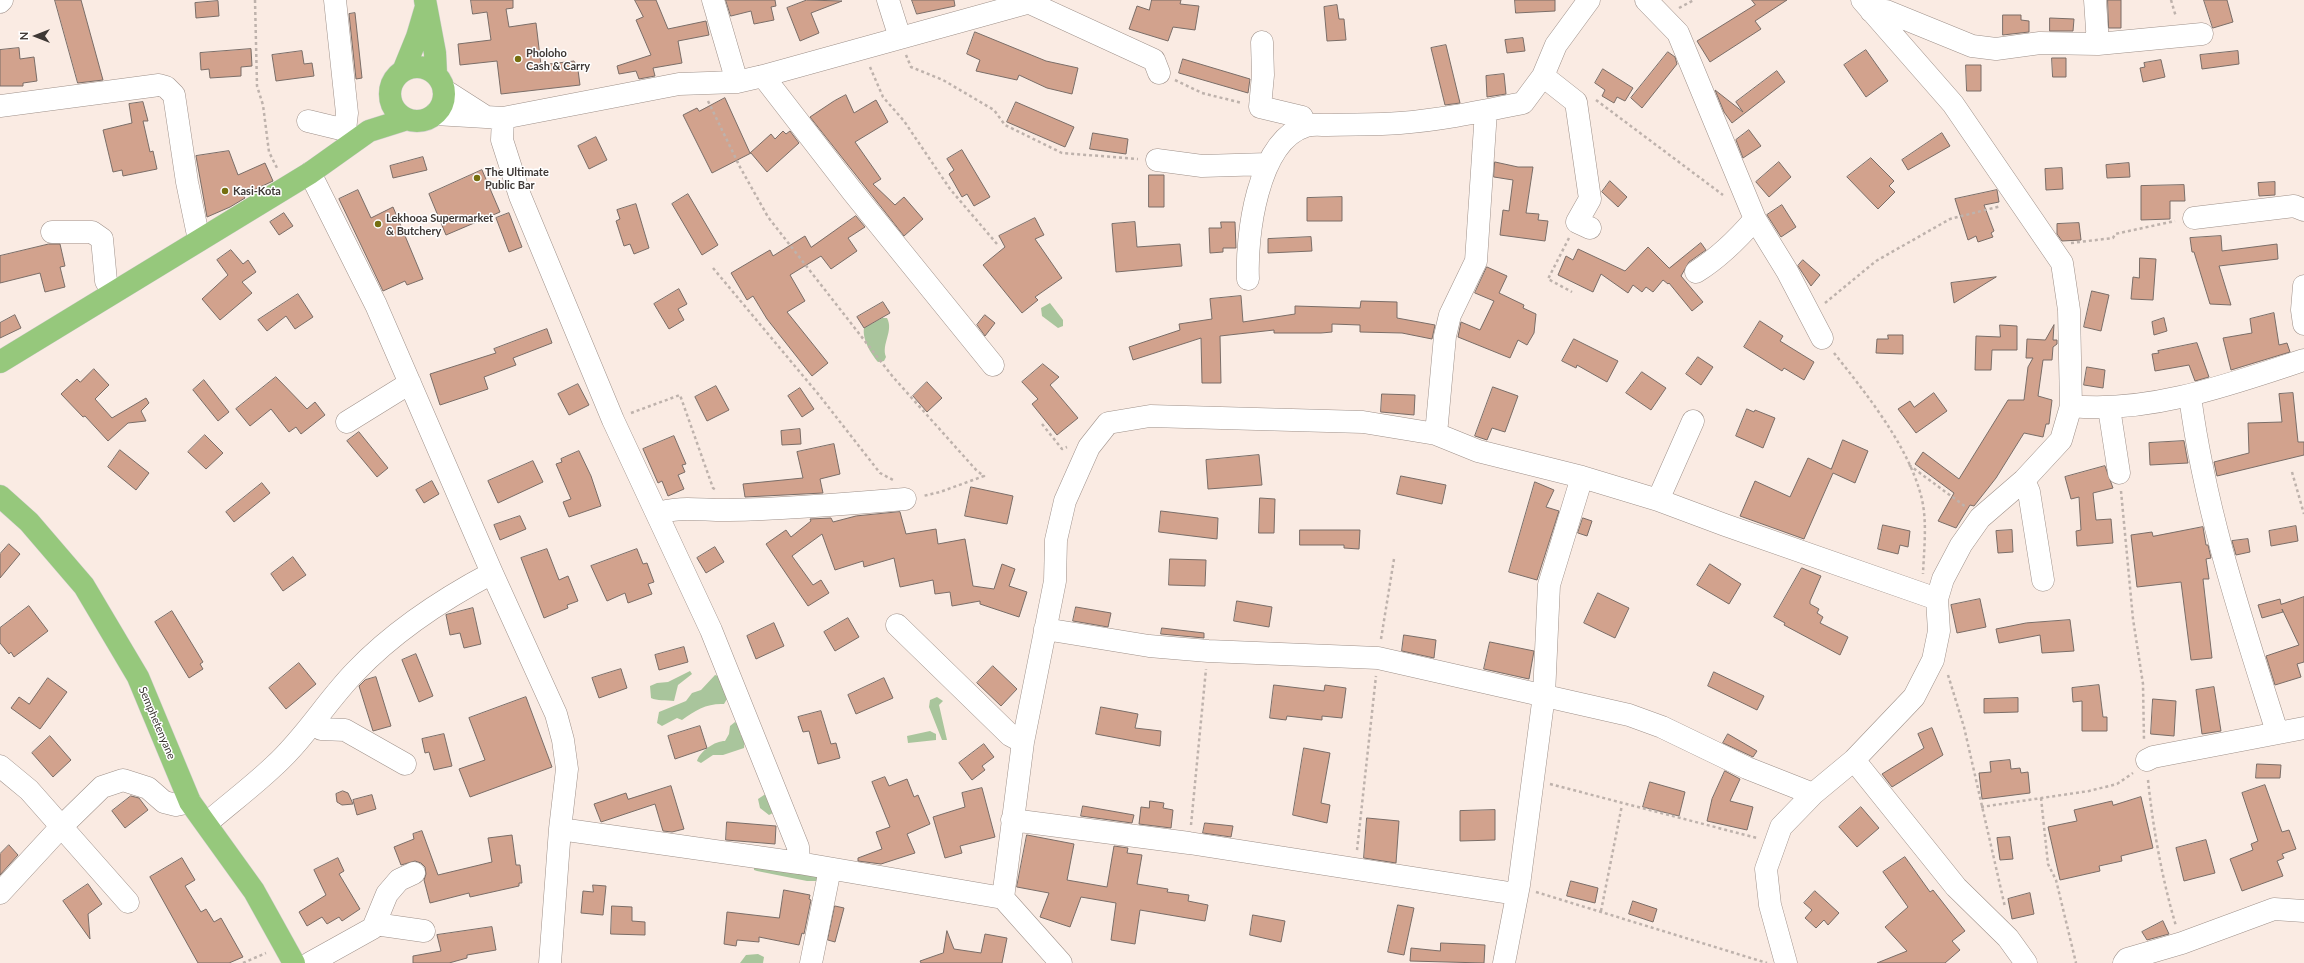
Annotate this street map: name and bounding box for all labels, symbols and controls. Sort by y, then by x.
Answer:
north arrow [16,16,56,56]
text: N [17,32,30,40]
place label: Pholoho Cash & Carry [526,46,590,72]
marker: Pholoho Cash & Carry [513,54,523,64]
place label: The Ultimate Public Bar [485,165,549,191]
marker: The Ultimate Public Bar [472,173,482,183]
place label: Kasi-Kota [233,184,281,198]
marker: Kasi-Kota [220,186,230,196]
place label: Lekhooa Supermarket & Butchery [386,211,493,237]
marker: Lekhooa Supermarket & Butchery [373,219,383,229]
street label: Semphetenyane [136,685,178,761]

